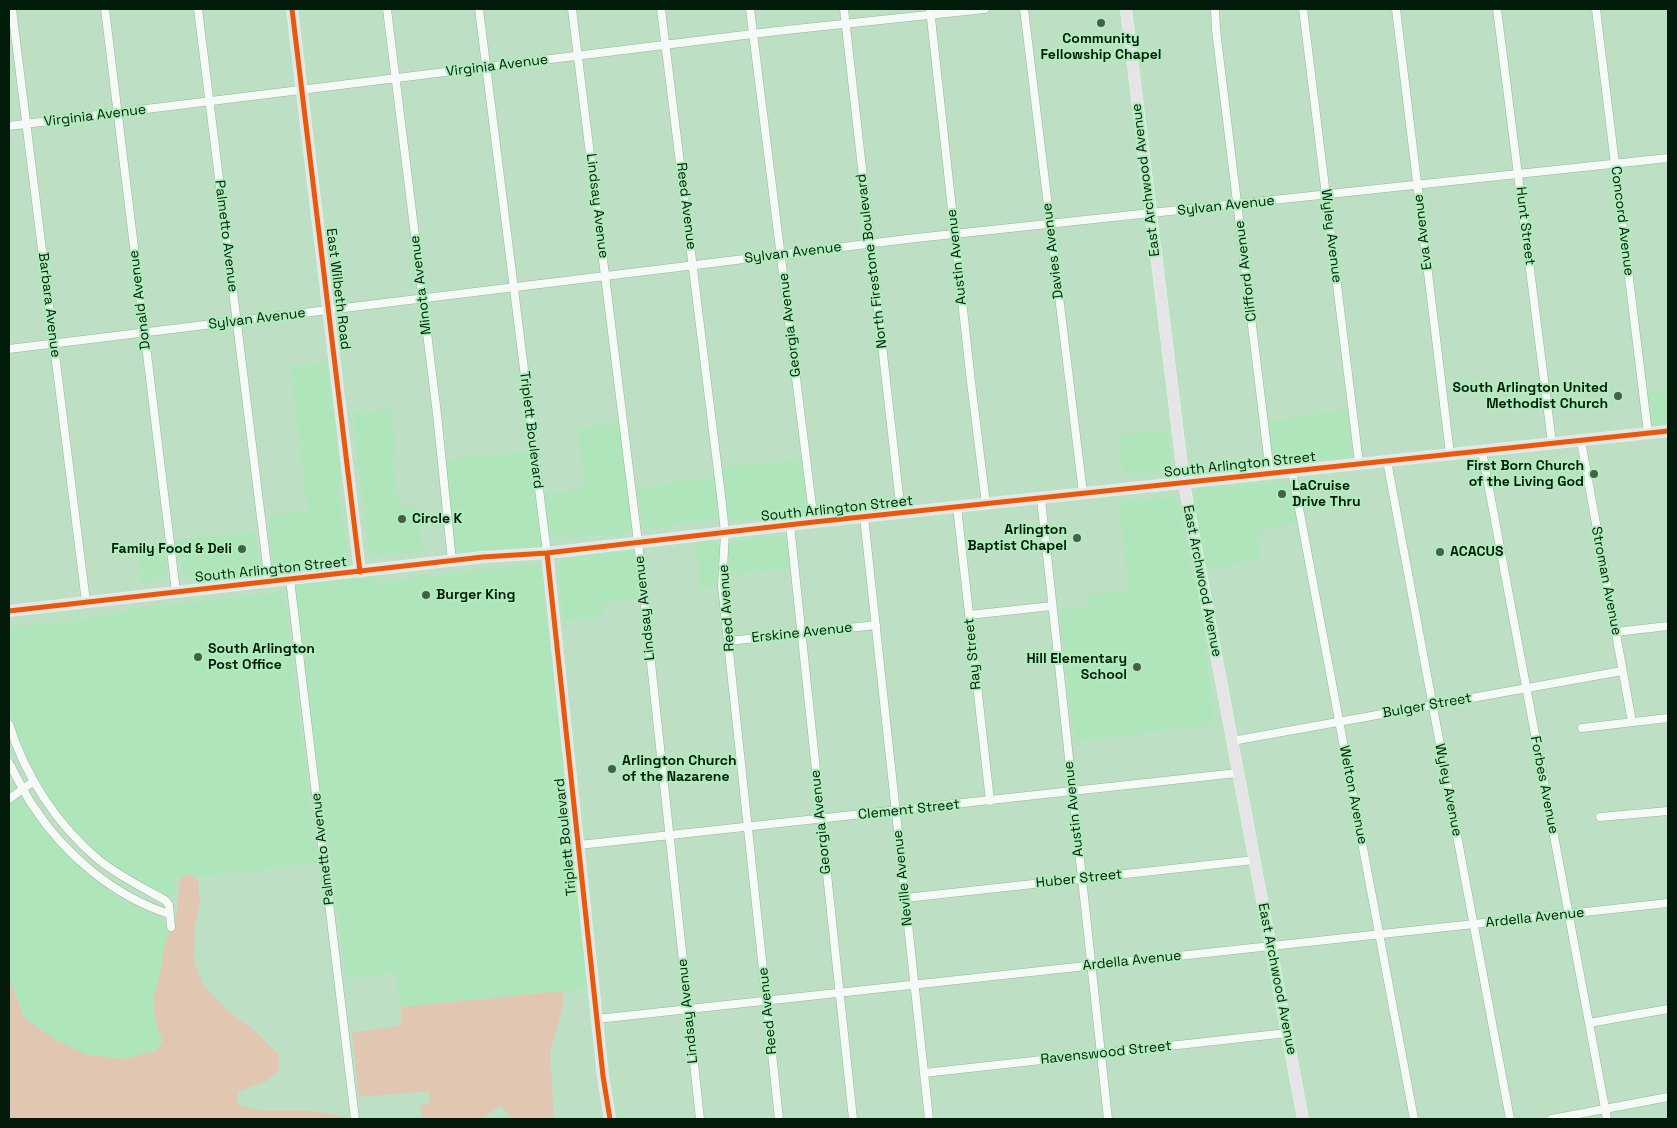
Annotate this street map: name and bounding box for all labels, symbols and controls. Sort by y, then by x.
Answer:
marker: Community Fellowship Chapel [1095,17,1107,29]
place label: Community Fellowship Chapel [1040,31,1162,64]
street label: Virginia Avenue [445,51,549,81]
street label: Virginia Avenue [43,101,147,131]
street label: East Archwood Avenue [1128,102,1164,258]
street label: Lindsay Avenue [582,153,612,259]
street label: Reed Avenue [672,162,700,250]
street label: Concord Avenue [1607,165,1637,277]
street label: North Firestone Boulevard [853,173,891,349]
street label: Palmetto Avenue [211,179,241,293]
street label: Hunt Street [1512,186,1538,266]
street label: Wyley Avenue [1317,188,1345,284]
street label: Sylvan Avenue [1177,193,1275,219]
street label: Eva Avenue [1410,193,1436,271]
street label: Davies Avenue [1039,202,1067,300]
street label: Austin Avenue [944,208,970,306]
street label: Clifford Avenue [1231,219,1261,323]
street label: East Wilbeth Road [322,227,354,351]
street label: Minota Avenue [407,234,435,336]
street label: Sylvan Avenue [744,239,842,267]
street label: Donald Avenue [126,249,154,351]
street label: Barbara Avenue [34,251,64,359]
street label: Georgia Avenue [775,272,805,378]
street label: Sylvan Avenue [208,305,306,333]
street label: Triplett Boulevard [515,370,547,490]
place label: South Arlington United Methodist Church [1453,380,1608,412]
marker: South Arlington United Methodist Church [1612,390,1624,402]
street label: South Arlington Street [1163,449,1317,481]
place label: First Born Church of the Living God [1466,458,1584,491]
marker: First Born Church of the Living God [1588,468,1600,480]
place label: LaCruise Drive Thru [1292,478,1361,511]
marker: LaCruise Drive Thru [1276,488,1288,500]
street label: South Arlington Street [760,493,914,525]
street label: East Archwood Avenue [1179,504,1225,658]
place label: Circle K [412,511,462,527]
marker: Circle K [396,513,408,525]
place label: Arlington Baptist Chapel [967,522,1067,554]
street label: Stroman Avenue [1587,525,1625,637]
marker: Arlington Baptist Chapel [1071,532,1083,544]
place label: Family Food & Deli [111,541,232,557]
marker: Family Food & Deli [236,543,248,555]
place label: ACACUS [1450,544,1503,560]
marker: ACACUS [1434,546,1446,558]
street label: South Arlington Street [194,554,348,586]
street label: Lindsay Avenue [631,555,659,661]
street label: Reed Avenue [716,564,738,652]
place label: Burger King [436,587,515,603]
marker: Burger King [420,589,432,601]
street label: Ray Street [961,617,985,691]
street label: Erskine Avenue [751,619,853,647]
place label: South Arlington Post Office [208,641,315,674]
marker: South Arlington Post Office [192,651,204,663]
place label: Hill Elementary School [1026,651,1127,684]
marker: Hill Elementary School [1131,661,1143,673]
street label: Bulger Street [1381,690,1473,722]
street label: Forbes Avenue [1526,735,1562,835]
street label: Wyley Avenue [1431,742,1465,838]
street label: Welton Avenue [1335,744,1371,846]
place label: Arlington Church of the Nazarene [622,753,737,786]
street label: Austin Avenue [1061,760,1087,858]
marker: Arlington Church of the Nazarene [606,763,618,775]
street label: Georgia Avenue [807,769,835,875]
street label: Triplett Boulevard [551,777,581,897]
street label: Palmetto Avenue [308,792,338,906]
street label: Clement Street [857,796,961,824]
street label: Neville Avenue [890,829,916,927]
street label: Huber Street [1035,866,1123,892]
street label: East Archwood Avenue [1254,902,1300,1056]
street label: Ardella Avenue [1485,904,1585,932]
street label: Ardella Avenue [1082,947,1182,975]
street label: Lindsay Avenue [674,958,702,1064]
street label: Reed Avenue [755,967,781,1055]
street label: Ravenswood Street [1040,1038,1172,1068]

